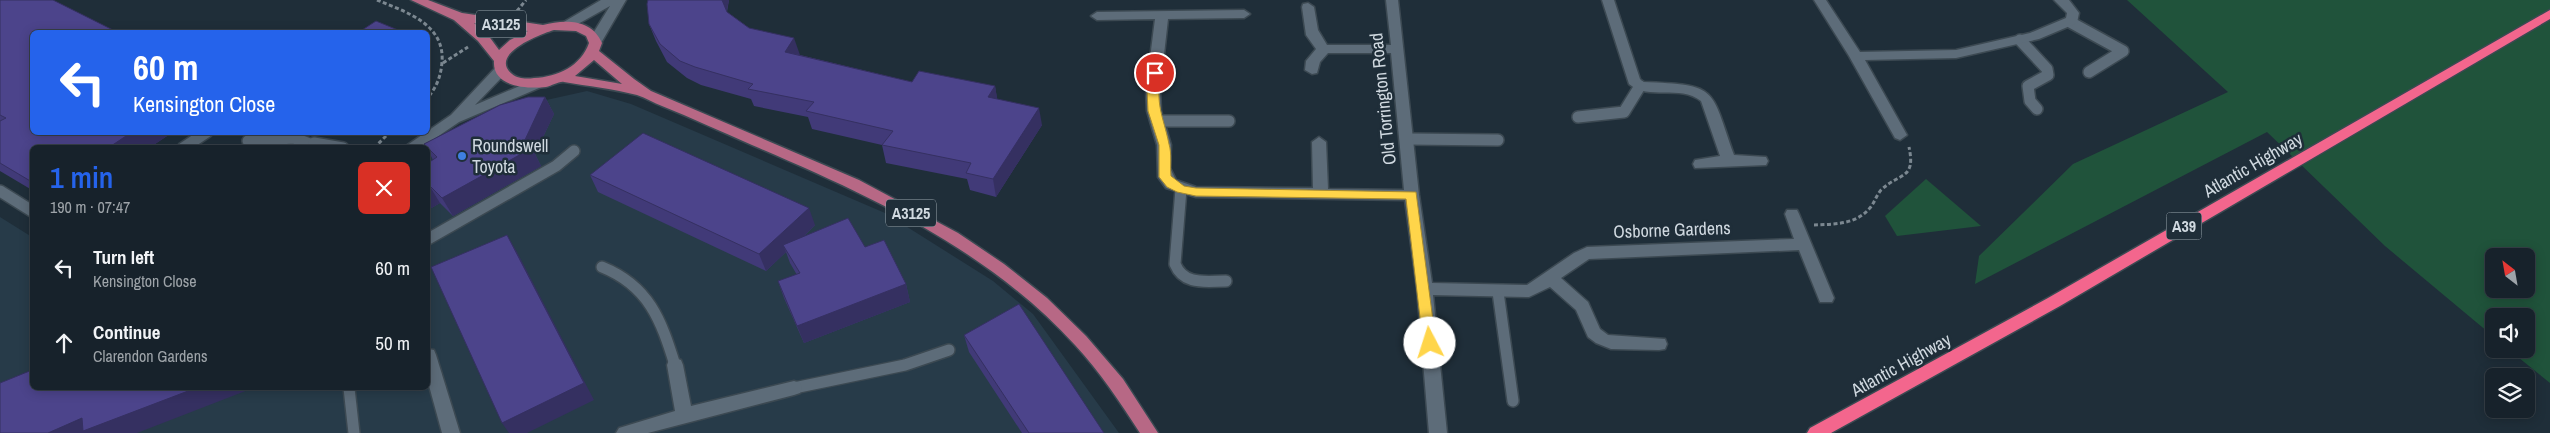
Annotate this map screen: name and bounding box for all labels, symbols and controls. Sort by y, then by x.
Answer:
road number: A3125 [476,10,526,38]
street label: Old Torrington Road [1363,32,1402,166]
text: 60 m [133,44,198,91]
icon: left [50,50,115,115]
pin [1134,52,1176,94]
icon: arrive [1141,59,1169,87]
text: Kensington Close [133,89,275,119]
street label: Atlantic Highway [2198,126,2307,204]
place label: Roundswell Toyota [472,133,548,179]
marker: Roundswell Toyota [456,150,468,162]
text: 1 min [50,157,113,197]
button: close [358,162,410,214]
text: 190 m · 07:47 [50,196,130,218]
road number: A3125 [886,200,936,227]
road number: A39 [2166,212,2202,240]
street label: Osborne Gardens [1613,215,1731,244]
text: Turn left [93,244,154,270]
north arrow [2485,248,2535,298]
map controls [2485,248,2535,418]
icon: left [50,254,78,282]
text: 60 m [375,255,410,281]
text: Kensington Close [93,270,197,292]
button: sound [2485,308,2535,358]
position arrow [1403,316,1455,368]
text: Continue [93,319,161,345]
street label: Atlantic Highway [1845,326,1956,403]
icon: ahead [50,329,78,357]
text: 50 m [375,330,410,356]
text: Clarendon Gardens [93,345,208,367]
button: layers [2485,368,2535,418]

